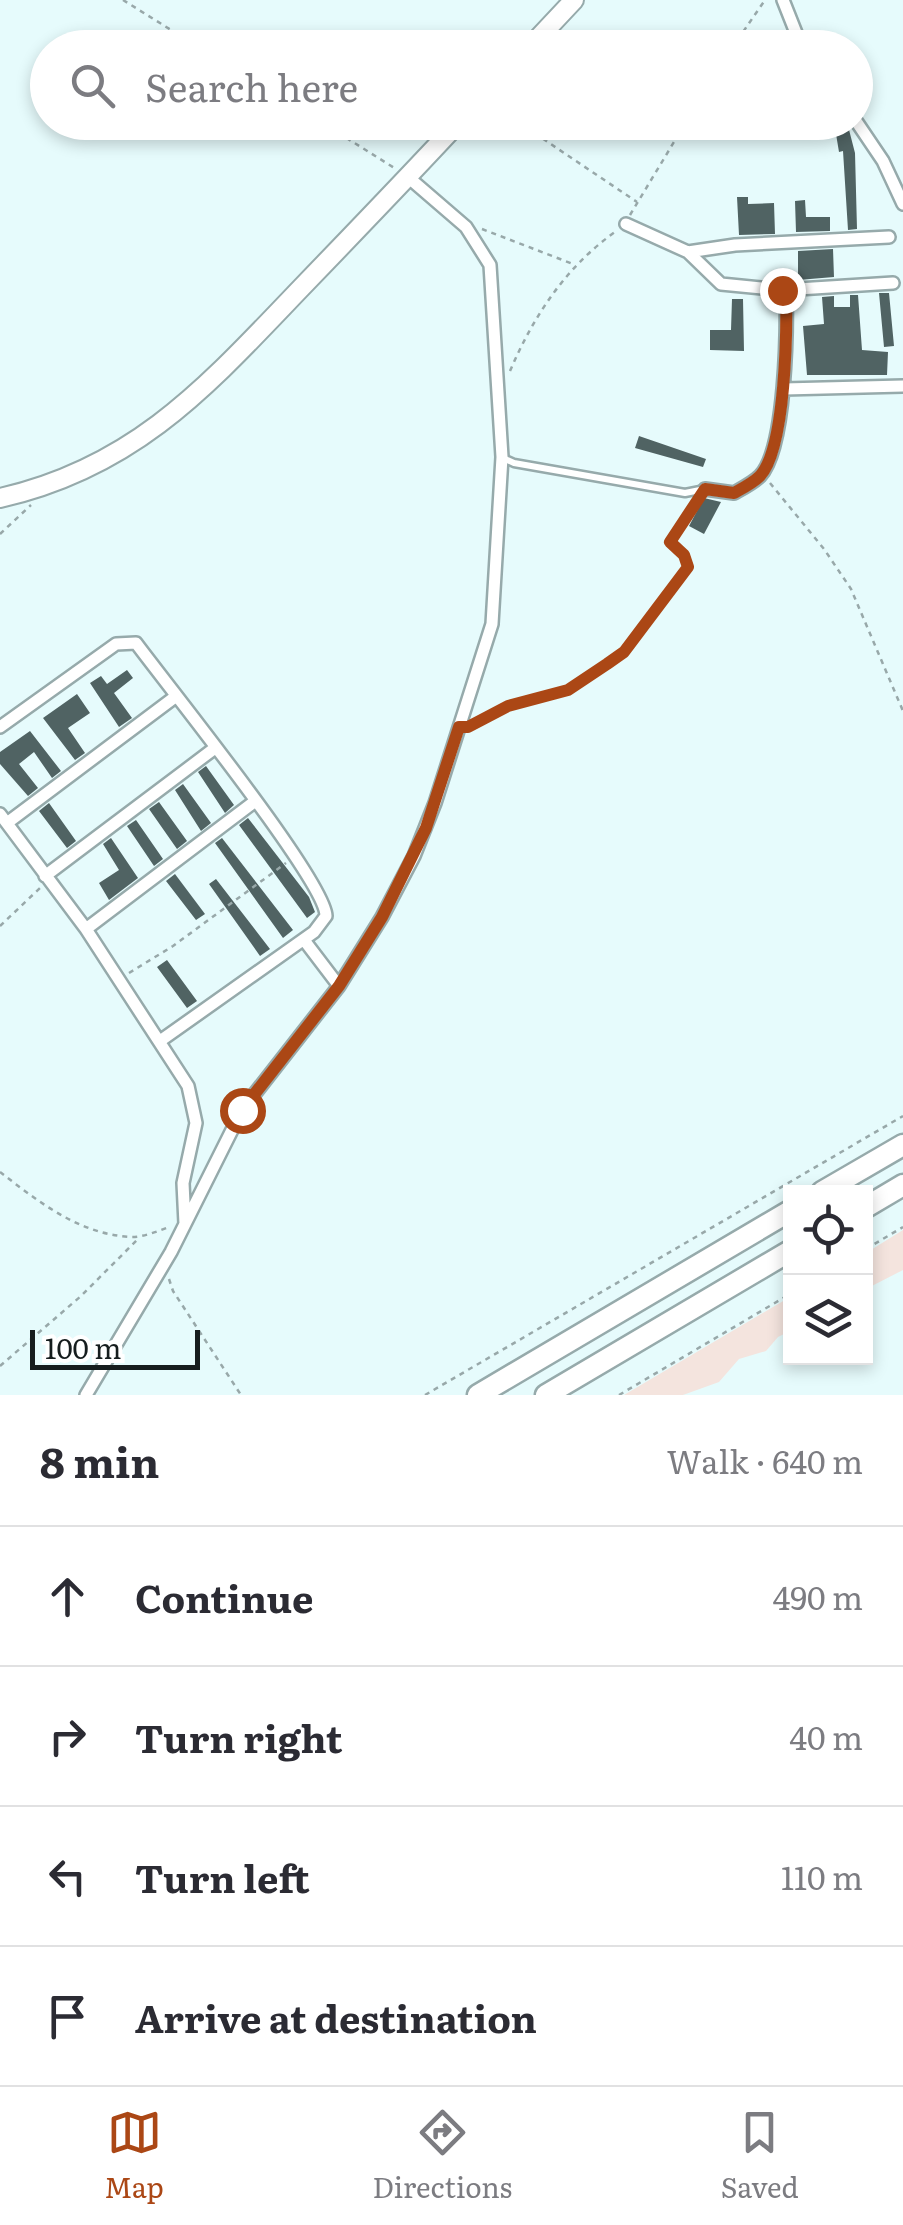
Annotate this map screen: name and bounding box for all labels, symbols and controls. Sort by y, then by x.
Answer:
search box [30,30,873,140]
text: Search here [145,57,358,114]
icon: search [65,58,120,113]
route end [760,268,806,314]
route start [220,1088,266,1134]
map controls [783,1185,873,1365]
button: locate [783,1185,873,1275]
button: layers [783,1275,873,1365]
scale bar [30,1325,200,1370]
text: 100 m [45,1326,122,1368]
text: 8 min [40,1429,160,1491]
text: Walk · 640 m [667,1436,863,1484]
text: Continue [135,1568,313,1625]
icon: ahead [40,1569,95,1624]
text: 490 m [773,1572,863,1620]
text: Turn right [135,1708,342,1765]
icon: right [40,1709,95,1764]
text: 40 m [789,1712,863,1760]
text: Turn left [135,1848,310,1905]
icon: left [40,1849,95,1904]
text: 110 m [781,1852,863,1900]
text: Arrive at destination [135,1988,537,2045]
icon: arrive [40,1989,95,2044]
tab: Map [104,2105,164,2207]
tab: Directions [372,2105,512,2207]
tab: Saved [721,2105,799,2207]

